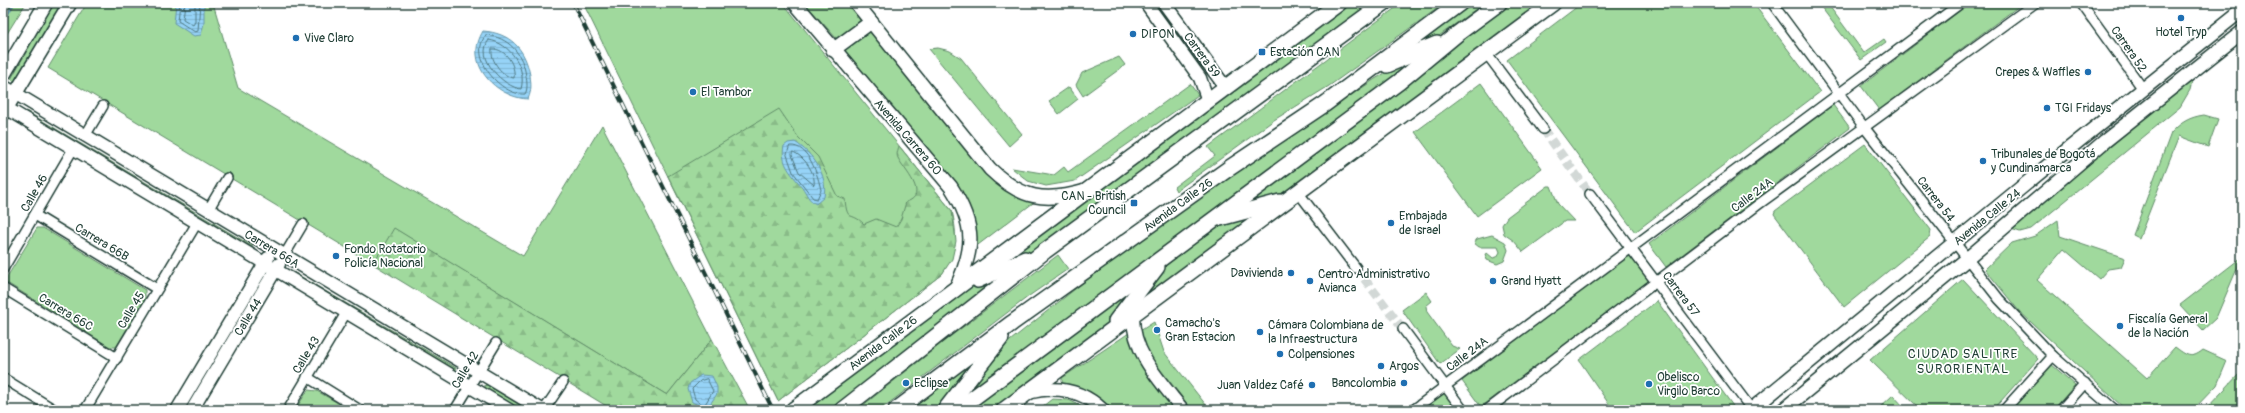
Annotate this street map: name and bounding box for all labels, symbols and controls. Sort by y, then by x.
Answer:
marker: Hotel Tryp [2176,13,2186,23]
street label: Carrera 52 [2107,23,2150,75]
place label: Hotel Tryp [2155,25,2207,40]
place label: DIPON [1141,27,1174,42]
marker: DIPON [1128,29,1138,39]
street label: Carrera 59 [1180,30,1223,81]
place label: Vive Claro [304,31,354,46]
marker: Vive Claro [291,33,301,43]
place label: Estación CAN [1270,45,1340,60]
marker: Estación CAN [1257,47,1267,57]
place label: Crepes & Waffles [1995,65,2081,80]
marker: Crepes & Waffles [2083,67,2093,77]
place label: El Tambor [701,85,752,100]
marker: El Tambor [688,87,698,97]
street label: Avenida Carrera 60 [870,96,945,178]
place label: TGI Fridays [2055,101,2112,116]
marker: TGI Fridays [2042,103,2052,113]
place label: Tribunales de Bogotá y Cundinamarca [1990,147,2096,176]
marker: Tribunales de Bogotá y Cundinamarca [1978,156,1988,166]
street label: Calle 46 [18,172,51,215]
street label: Carrera 54 [1913,174,1958,225]
street label: Avenida Calle 26 [1141,175,1216,236]
street label: Calle 24A [1728,175,1776,216]
street label: Avenida Calle 24 [1951,186,2024,249]
place label: CAN - British Council [1061,189,1126,218]
marker: CAN - British Council [1129,198,1139,208]
place label: Embajada de Israel [1399,209,1448,238]
marker: Embajada de Israel [1386,218,1396,228]
street label: Carrera 66B [72,220,132,265]
street label: Carrera 66A [242,227,302,272]
place label: Fondo Rotatorio Policía Nacional [344,242,427,271]
marker: Fondo Rotatorio Policía Nacional [331,251,341,261]
place label: Davivienda [1231,266,1283,281]
place label: Centro Administrativo Avianca [1318,267,1430,296]
marker: Davivienda [1286,268,1296,278]
street label: Carrera 57 [1659,269,1703,320]
place label: Grand Hyatt [1501,274,1562,289]
marker: Centro Administrativo Avianca [1305,276,1315,286]
marker: Grand Hyatt [1488,276,1498,286]
street label: Calle 45 [115,289,148,332]
street label: Carrera 66C [36,290,96,335]
street label: Calle 44 [231,296,265,339]
place label: Fiscalía General de la Nación [2128,312,2208,341]
street label: Avenida Calle 26 [846,313,921,374]
place label: Camacho's Gran Estacion [1165,316,1235,345]
place label: Cámara Colombiana de la Infraestructura [1268,318,1383,347]
marker: Fiscalía General de la Nación [2115,321,2125,331]
marker: Camacho's Gran Estacion [1152,325,1162,335]
marker: Cámara Colombiana de la Infraestructura [1255,327,1265,337]
street label: Calle 43 [289,334,324,377]
street label: Calle 24A [1443,334,1491,375]
district label: CIUDAD SALITRE SURORIENTAL [1908,346,2018,377]
place label: Colpensiones [1288,347,1355,362]
street label: Calle 42 [448,349,483,392]
marker: Colpensiones [1275,349,1285,359]
place label: Argos [1389,359,1420,374]
marker: Argos [1376,361,1386,371]
place label: Obelisco Virgilo Barco [1657,370,1720,399]
place label: Eclipse [914,376,948,391]
place label: Bancolombia [1331,376,1396,391]
marker: Eclipse [901,378,911,388]
place label: Juan Valdez Café [1217,378,1304,393]
marker: Bancolombia [1399,378,1409,388]
marker: Obelisco Virgilo Barco [1644,379,1654,389]
marker: Juan Valdez Café [1307,380,1317,390]

